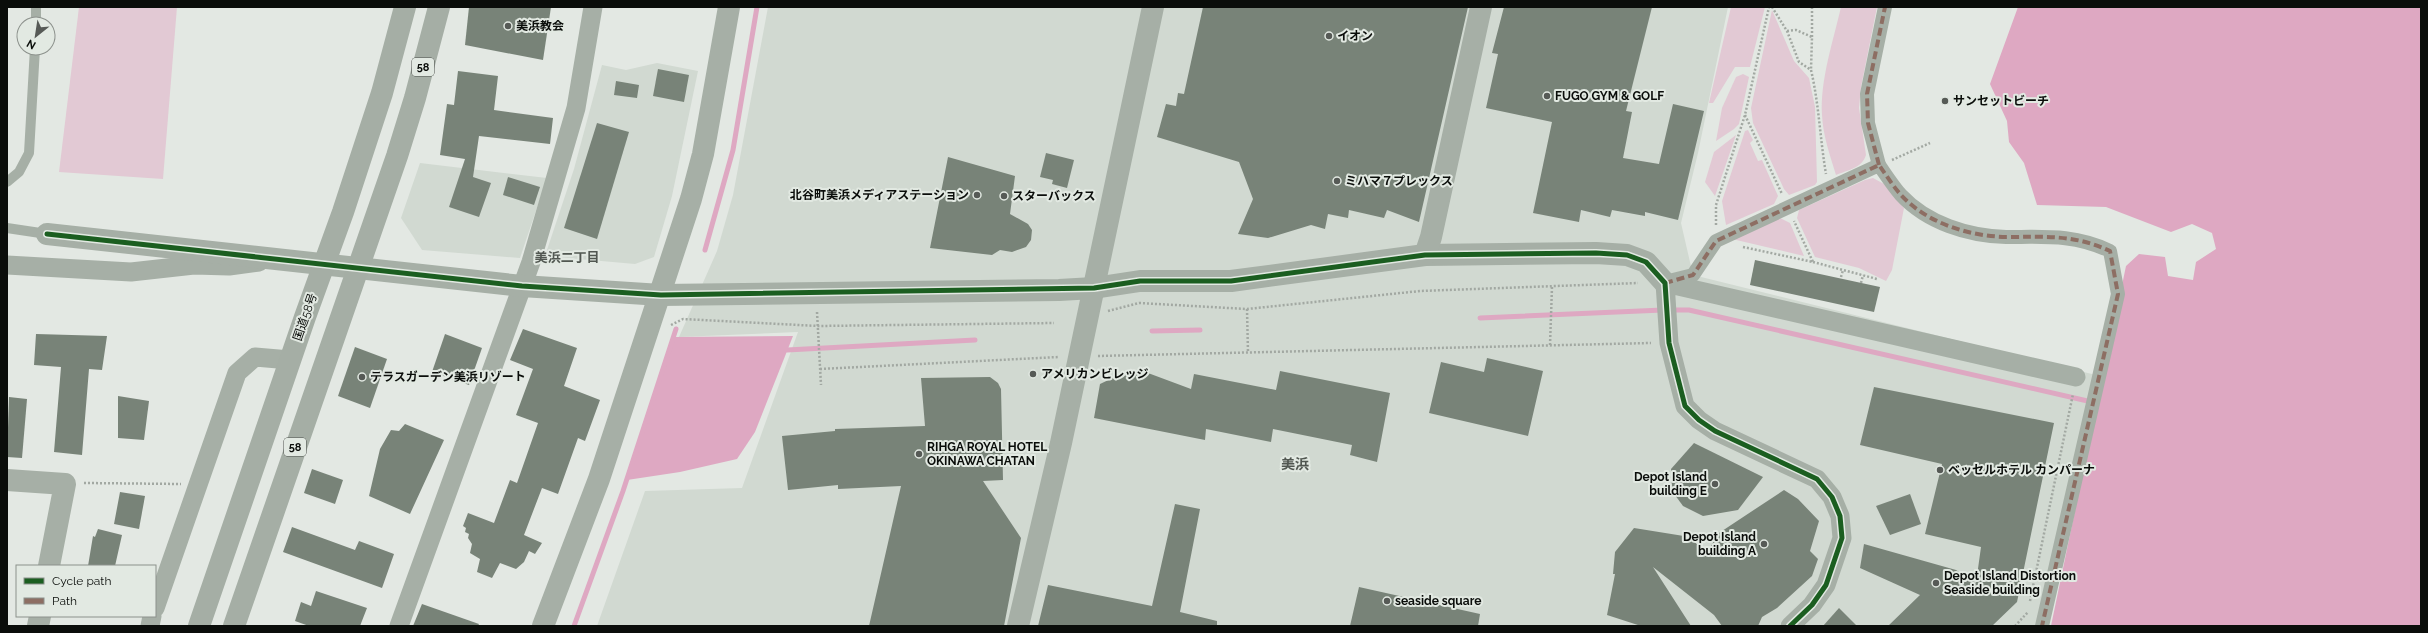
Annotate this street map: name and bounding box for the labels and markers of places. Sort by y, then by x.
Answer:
place label: 美浜教会 [516,19,564,33]
marker: 美浜教会 [503,21,513,31]
place label: イオン [1337,29,1373,43]
marker: イオン [1324,31,1334,41]
place label: FUGO GYM & GOLF [1555,89,1664,103]
marker: FUGO GYM & GOLF [1542,91,1552,101]
place label: サンセットビーチ [1953,94,2049,108]
marker: サンセットビーチ [1940,96,1950,106]
place label: ミハマ７プレックス [1345,174,1453,188]
marker: ミハマ７プレックス [1332,176,1342,186]
place label: 北谷町美浜メディアステーション [790,188,969,202]
place label: スターバックス [1012,189,1096,203]
marker: 北谷町美浜メディアステーション [972,190,982,200]
marker: スターバックス [999,191,1009,201]
place label: アメリカンビレッジ [1041,367,1148,381]
marker: アメリカンビレッジ [1028,369,1038,379]
place label: テラスガーデン美浜リゾート [370,370,526,384]
marker: テラスガーデン美浜リゾート [357,372,367,382]
place label: RIHGA ROYAL HOTEL OKINAWA CHATAN [927,440,1047,468]
marker: RIHGA ROYAL HOTEL OKINAWA CHATAN [914,449,924,459]
place label: ベッセルホテル カンパーナ [1948,463,2095,477]
marker: ベッセルホテル カンパーナ [1935,465,1945,475]
place label: Depot Island building E [1634,470,1707,498]
marker: Depot Island building E [1710,479,1720,489]
place label: Depot Island building A [1683,530,1757,558]
marker: Depot Island building A [1759,539,1769,549]
place label: Depot Island Distortion Seaside building [1944,569,2076,597]
marker: Depot Island Distortion Seaside building [1931,578,1941,588]
place label: seaside square [1395,594,1481,608]
marker: seaside square [1382,596,1392,606]

